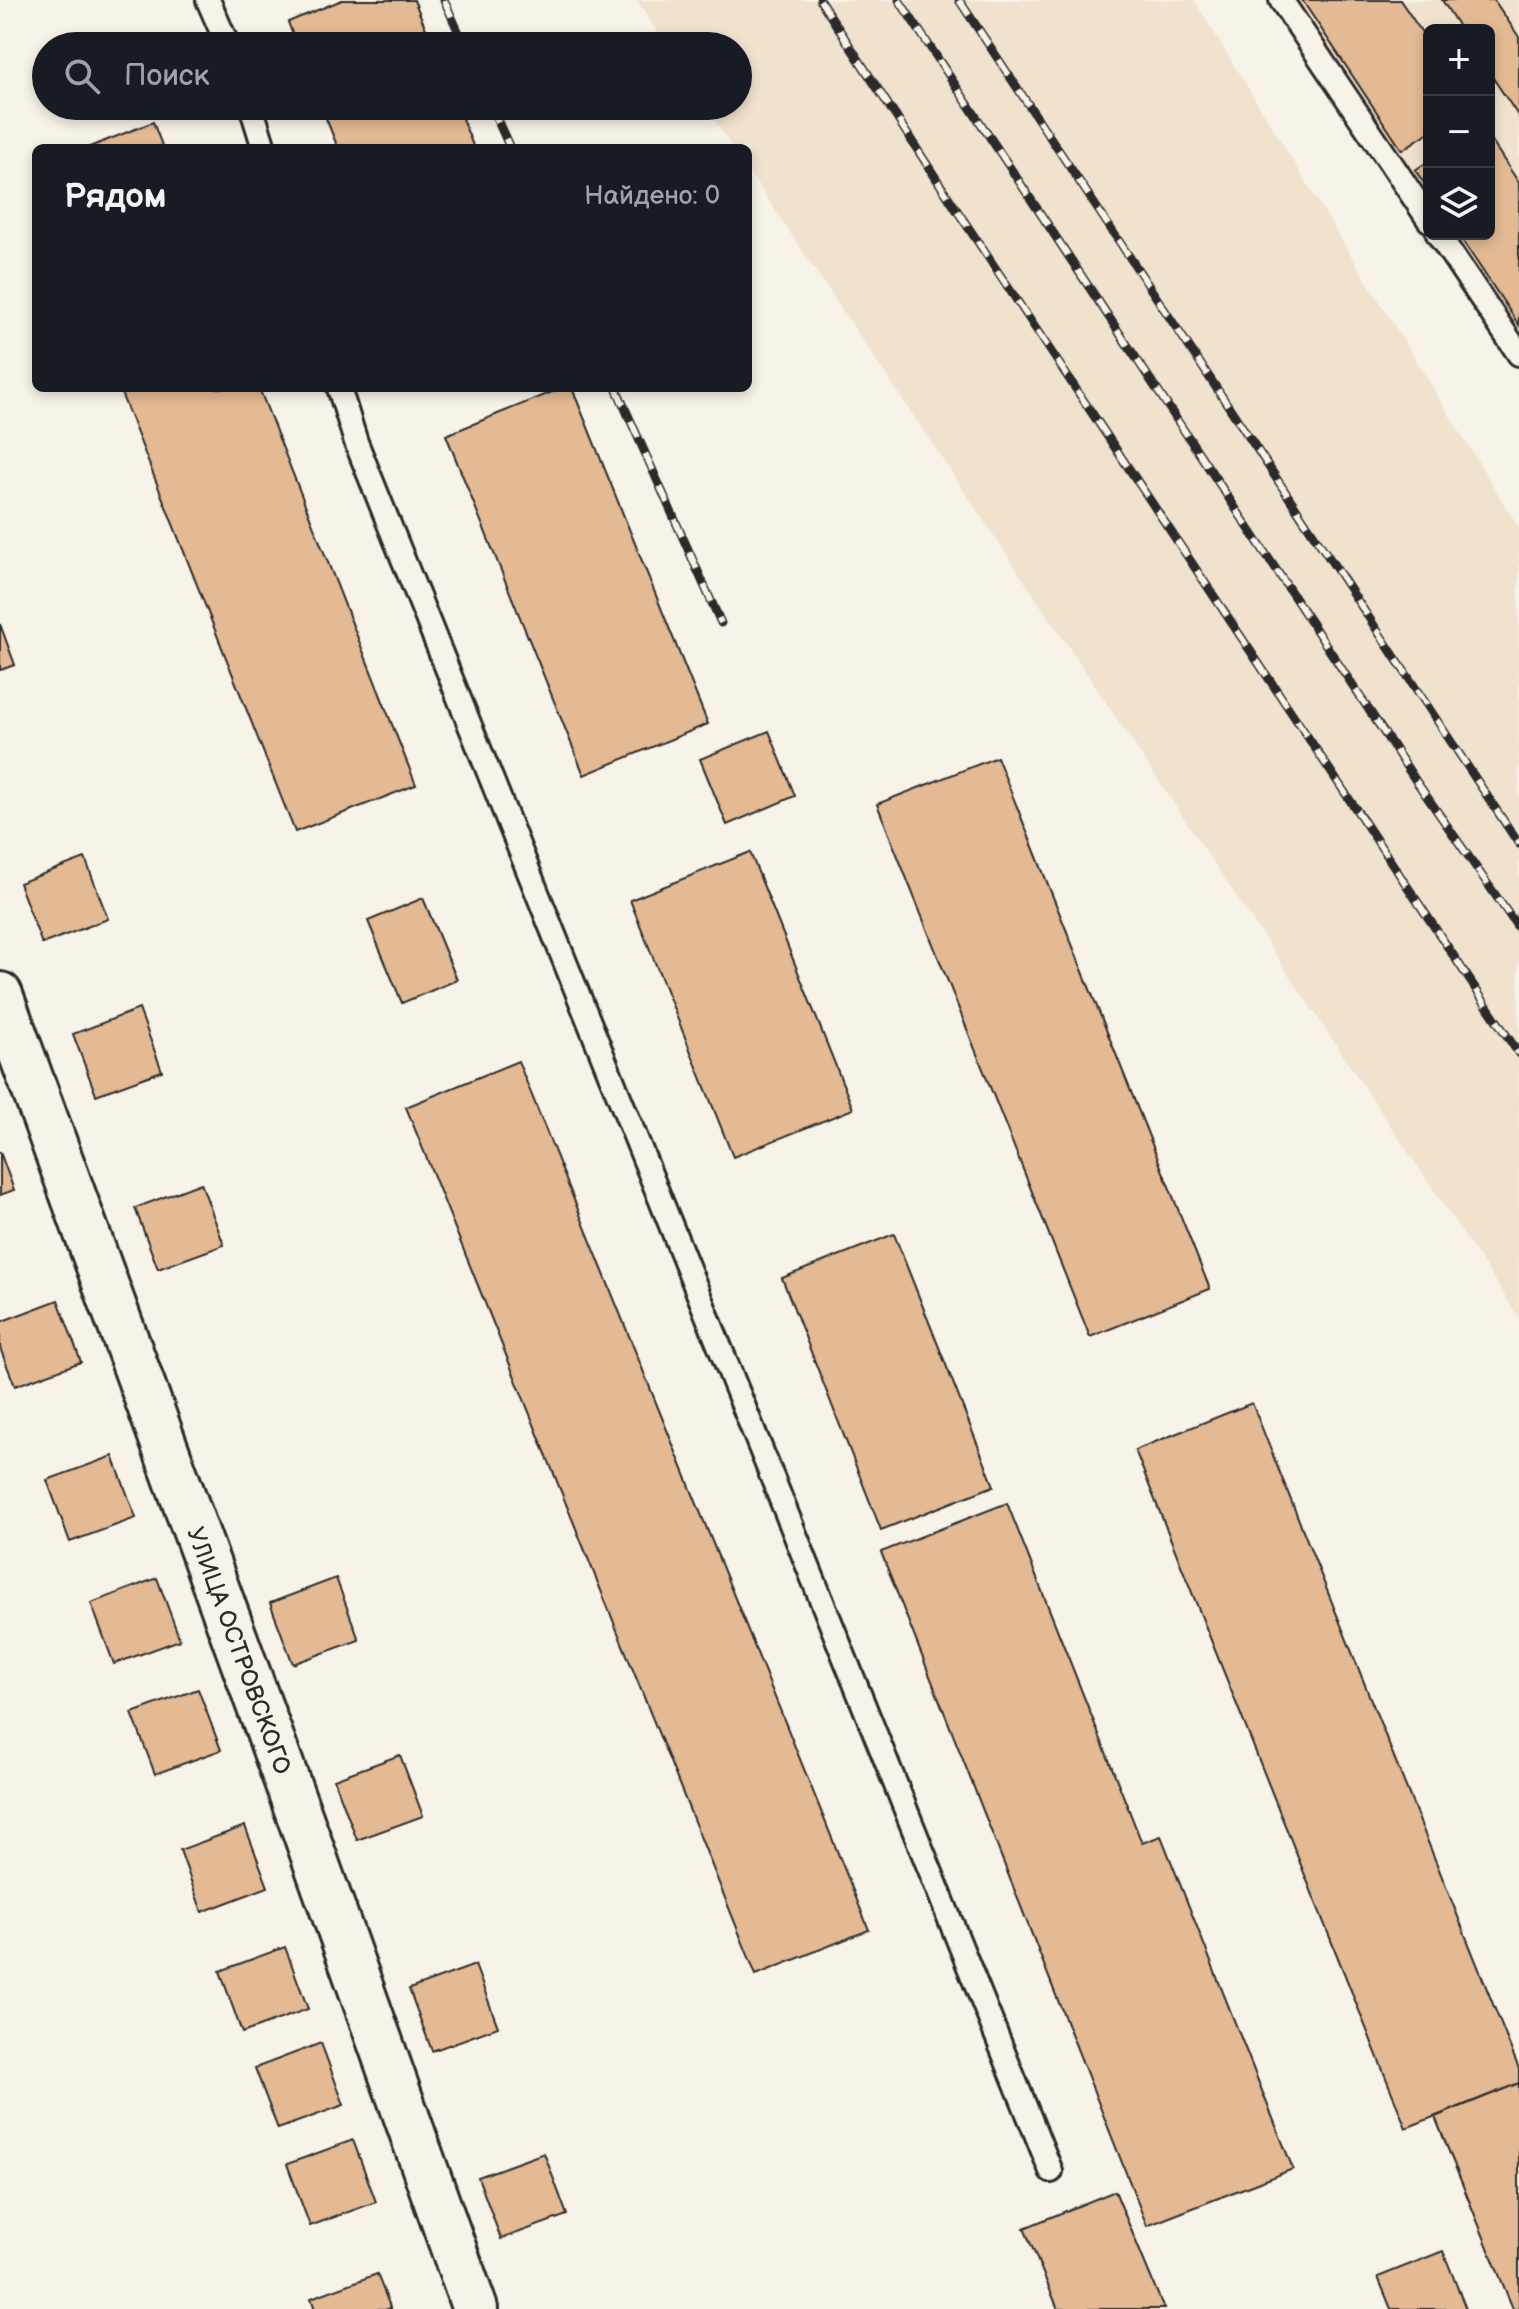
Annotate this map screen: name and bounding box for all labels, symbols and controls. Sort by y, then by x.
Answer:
map controls [1423,24,1495,240]
button: + [1423,24,1495,96]
search box [32,32,752,120]
icon: search [60,54,104,98]
text: Поиск [124,58,210,94]
button: − [1423,96,1495,168]
button: layers [1423,168,1495,240]
text: Рядом [64,176,166,217]
text: Найдено: 0 [584,181,720,212]
street label: УЛИЦА ОСТРОВСКОГО [180,1523,297,1779]

